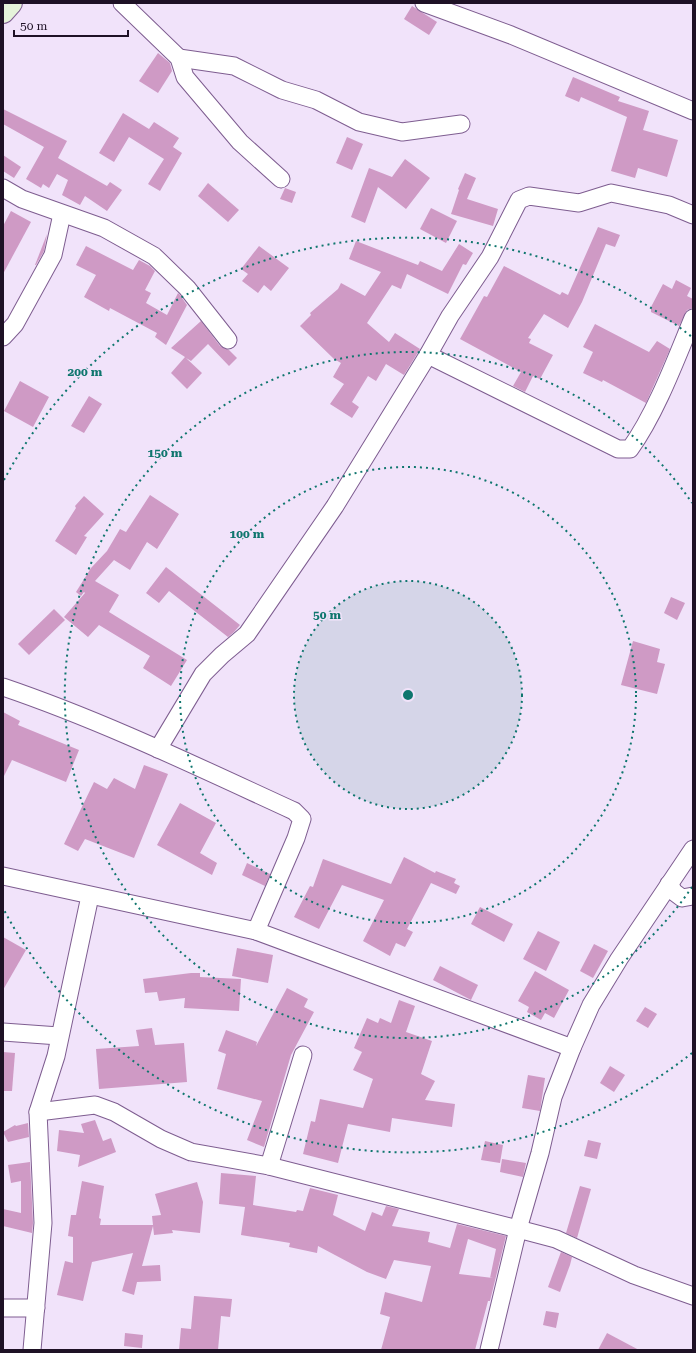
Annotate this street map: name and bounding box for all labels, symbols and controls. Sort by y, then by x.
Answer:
scale bar [14,12,128,38]
text: 50 m [20,19,47,33]
text: 200 m [68,365,103,379]
text: 150 m [148,446,183,460]
text: 100 m [230,527,265,541]
text: 50 m [313,608,341,622]
centre of rings [401,688,415,702]

